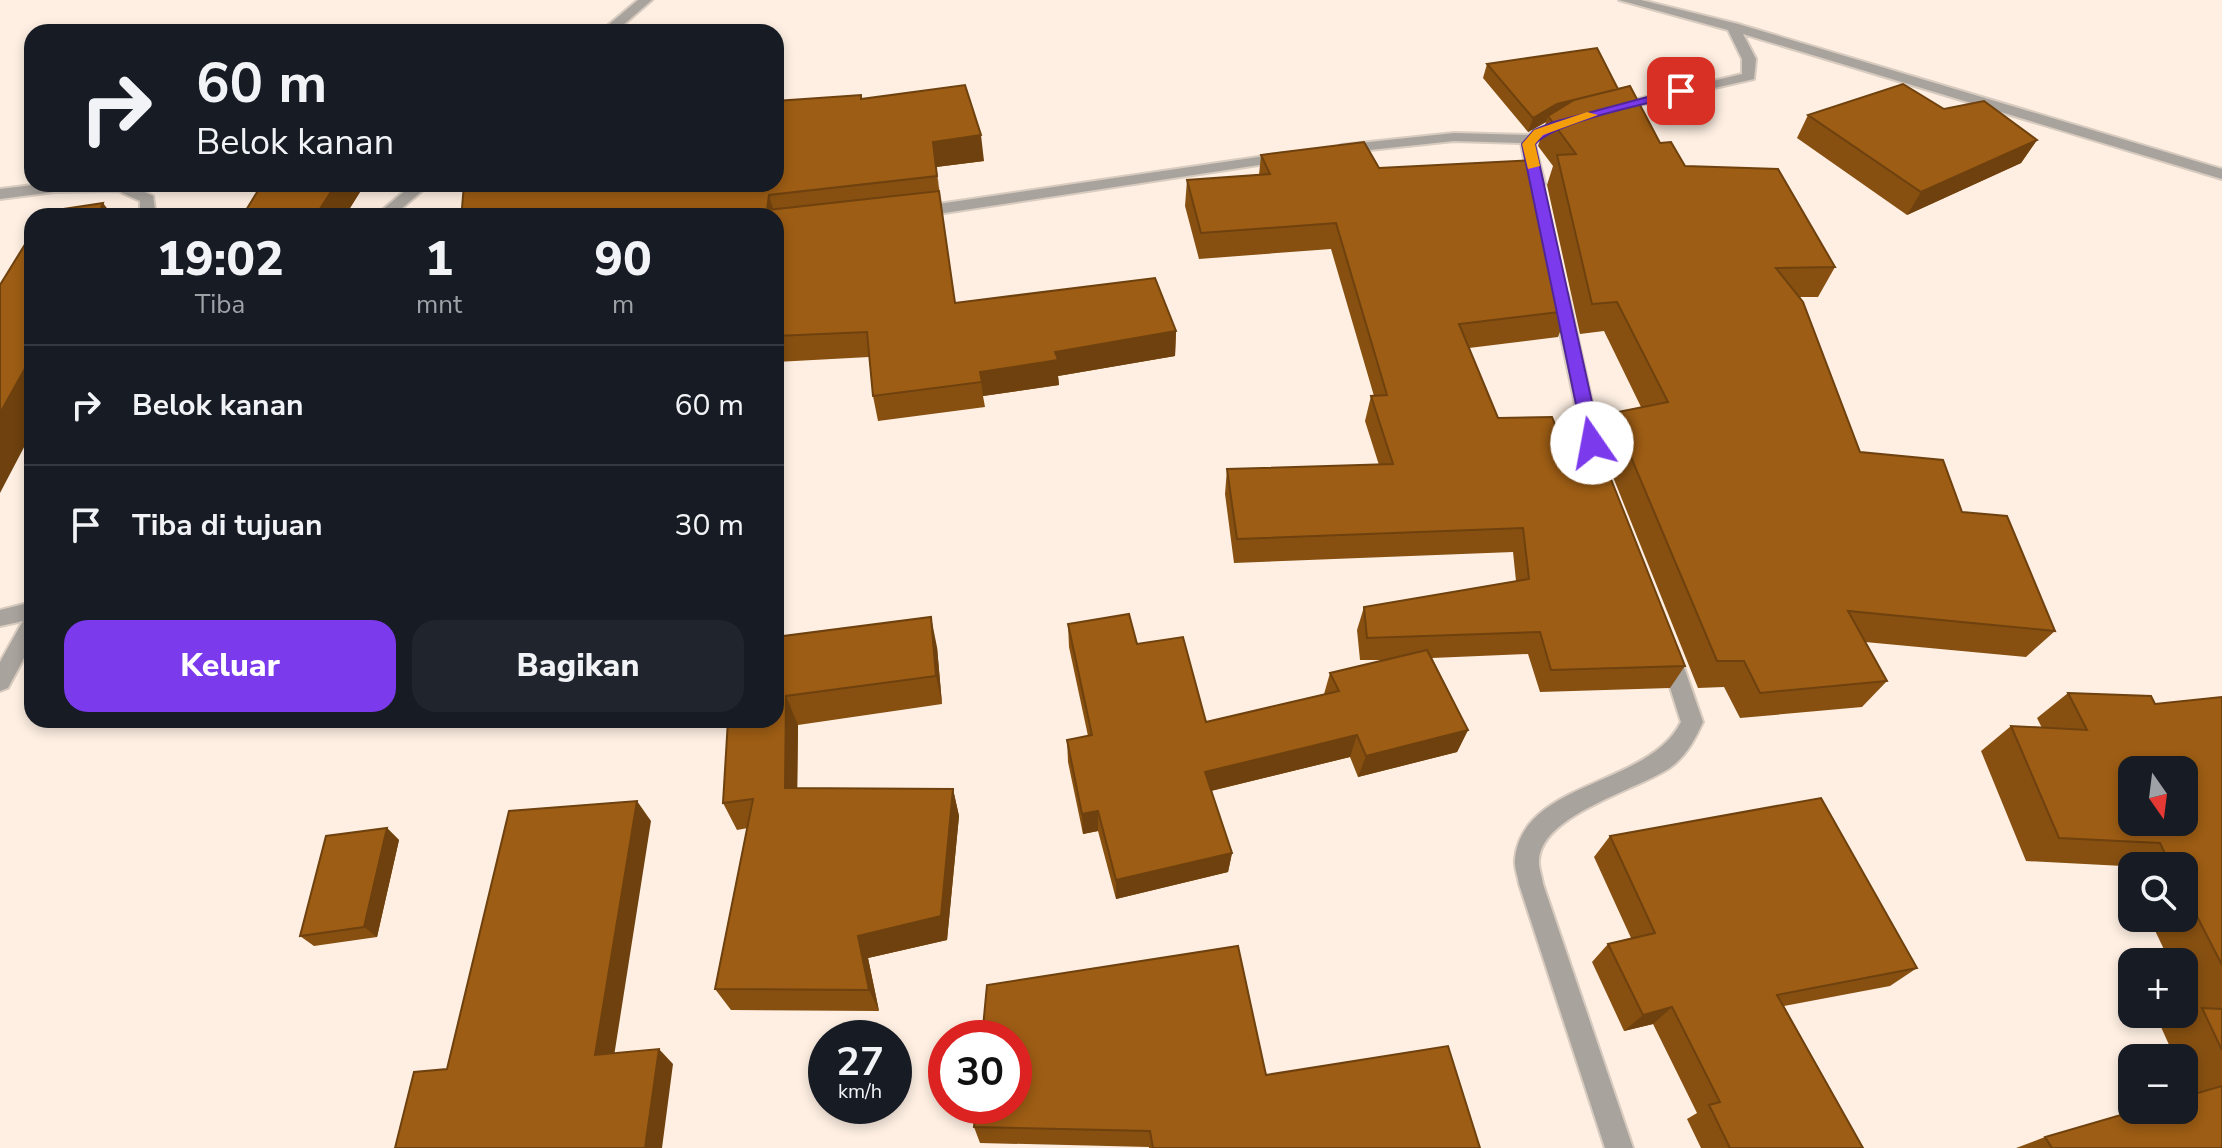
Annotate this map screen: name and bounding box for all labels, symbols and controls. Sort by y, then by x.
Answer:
text: 60 m [196,45,327,122]
icon: right [64,56,168,160]
pin [1647,57,1715,125]
icon: arrive [1659,69,1703,113]
text: Belok kanan [196,118,394,167]
text: 19:02 [156,226,284,292]
text: 1 [425,226,453,292]
text: 90 [594,226,652,292]
text: Tiba [195,287,245,322]
text: mnt [416,287,462,322]
text: m [612,287,634,322]
icon: right [64,383,108,427]
text: Belok kanan [132,385,304,426]
text: 60 m [675,385,744,426]
position arrow [1550,401,1634,485]
icon: arrive [64,503,108,547]
text: Tiba di tujuan [132,505,323,546]
text: 30 m [675,505,744,546]
button: Keluar [64,620,396,712]
button: Bagikan [412,620,744,712]
north arrow [2118,756,2198,836]
map controls [2118,756,2198,1124]
button: search [2118,852,2198,932]
button: + [2118,948,2198,1028]
speed limit sign: 30 [928,1020,1032,1124]
text: 27 [836,1035,884,1089]
button: − [2118,1044,2198,1124]
text: km/h [838,1078,882,1105]

